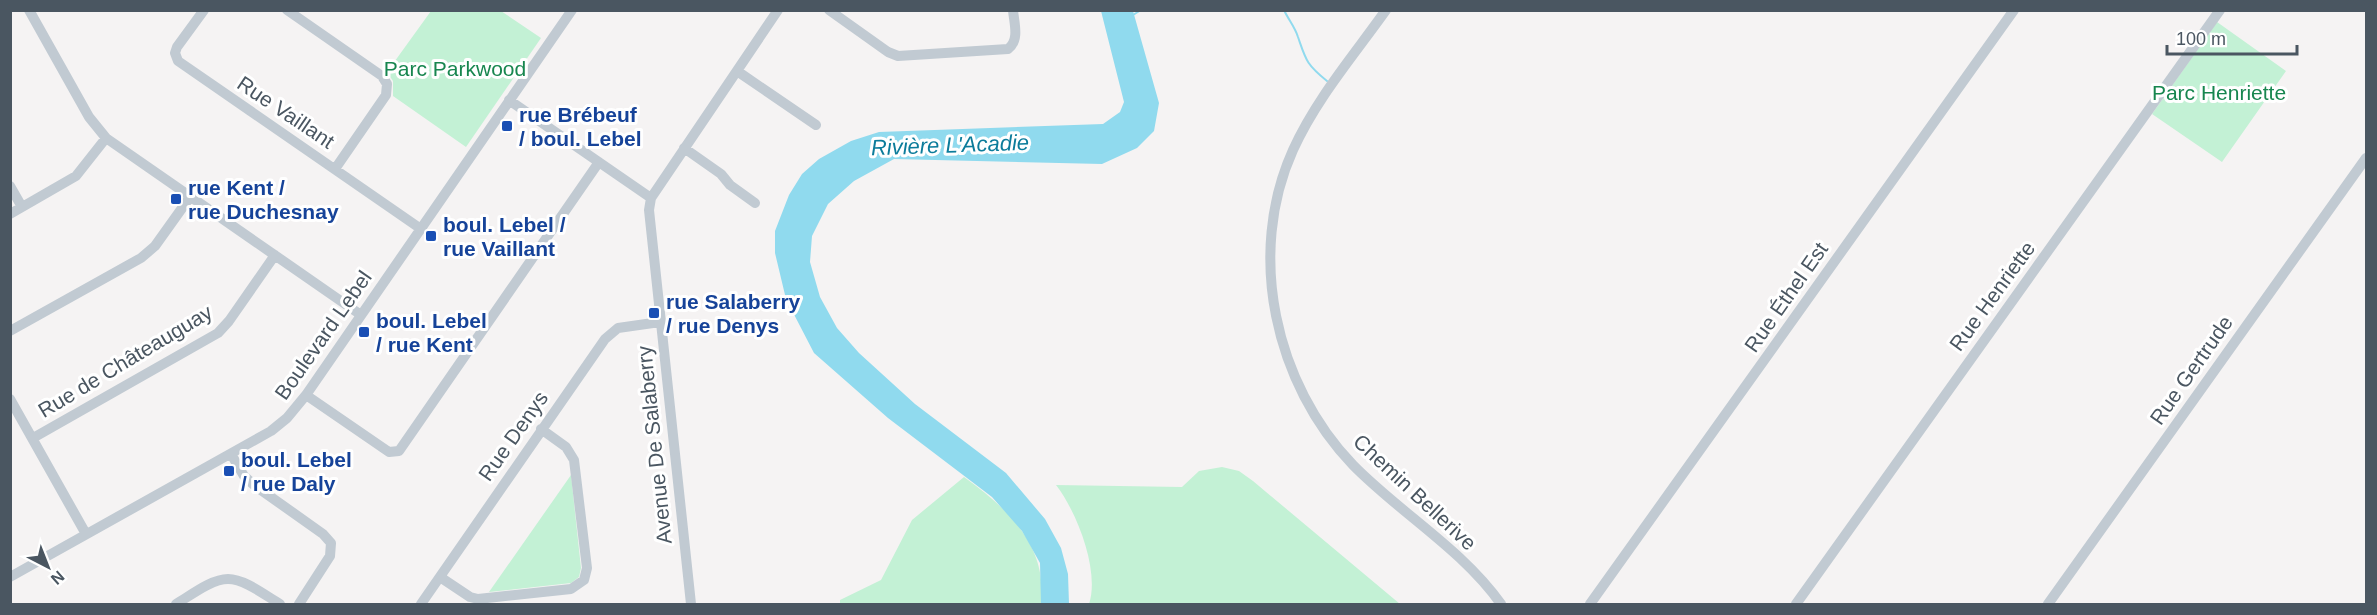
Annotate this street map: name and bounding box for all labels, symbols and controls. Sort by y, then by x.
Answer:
scale bar [2167,18,2298,56]
text: 100 m [2176,29,2226,49]
park label: Parc Parkwood [384,57,526,80]
street label: Rue Vaillant [233,71,339,153]
park label: Parc Henriette [2152,81,2286,104]
place label: rue Brébeuf / boul. Lebel [519,103,642,150]
marker: rue Brébeuf / boul. Lebel [500,119,514,133]
water label: Rivière L'Acadie [870,130,1030,160]
place label: rue Kent / rue Duchesnay [188,176,339,223]
marker: rue Kent / rue Duchesnay [169,192,183,206]
place label: boul. Lebel / rue Vaillant [443,213,566,260]
marker: boul. Lebel / rue Vaillant [424,229,438,243]
street label: Rue Henriette [1945,237,2039,355]
street label: Rue Éthel Est [1740,238,1832,356]
street label: Boulevard Lebel [270,266,376,404]
place label: rue Salaberry / rue Denys [666,290,801,337]
street label: Rue de Châteauguay [34,300,216,422]
marker: rue Salaberry / rue Denys [647,306,661,320]
place label: boul. Lebel / rue Kent [376,309,487,356]
street label: Rue Gertrude [2145,311,2237,429]
marker: boul. Lebel / rue Kent [357,325,371,339]
street label: Avenue De Salaberry [632,344,676,545]
street label: Rue Denys [474,387,552,485]
street label: Chemin Bellerive [1349,429,1481,555]
place label: boul. Lebel / rue Daly [241,448,352,495]
marker: boul. Lebel / rue Daly [222,464,236,478]
north arrow [18,537,78,597]
text: N [48,568,68,588]

